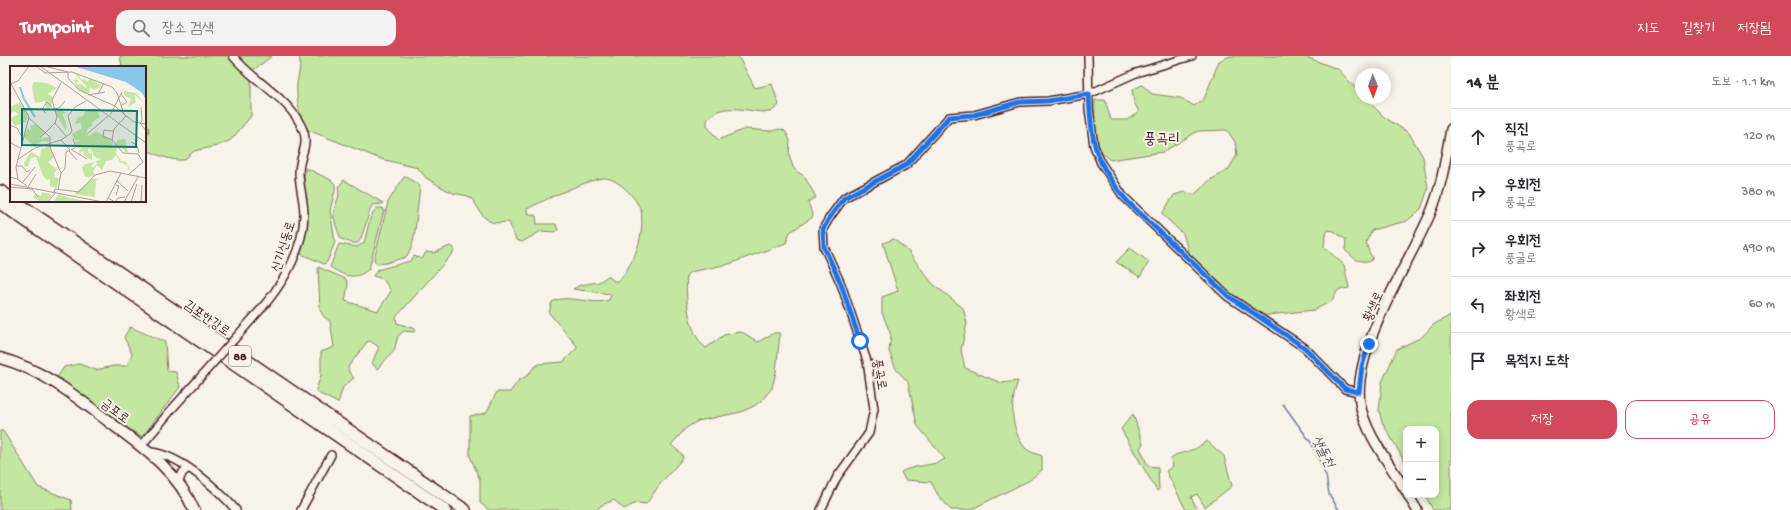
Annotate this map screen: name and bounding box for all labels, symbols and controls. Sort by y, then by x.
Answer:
search box [116,10,396,46]
text: Turnpoint [20,17,92,40]
icon: search [130,17,152,39]
text: 장소 검색 [162,20,214,38]
text: 지도 [1637,21,1659,38]
text: 길찾기 [1681,21,1715,38]
text: 저장됨 [1737,21,1771,38]
inset map [10,66,146,202]
north arrow [1355,68,1391,104]
text: 14 분 [1467,74,1500,94]
text: 도보 · 1.1 km [1711,75,1775,90]
text: 직진 [1505,121,1529,139]
icon: ahead [1467,126,1489,148]
text: 120 m [1744,129,1775,144]
district label: 풍곡리 [1144,131,1180,149]
text: 풍곡로 [1505,140,1536,155]
text: 우회전 [1505,177,1541,195]
icon: right [1467,182,1489,204]
text: 380 m [1741,185,1775,200]
text: 풍곡로 [1505,196,1536,211]
street label: 신기신동로 [269,220,300,274]
text: 우회전 [1505,233,1541,251]
icon: right [1467,238,1489,260]
text: 490 m [1743,241,1775,256]
text: 풍굴로 [1505,252,1536,267]
street label: 황색로 [1360,289,1388,324]
text: 좌회전 [1505,289,1541,307]
icon: left [1467,294,1489,316]
text: 60 m [1749,297,1775,312]
street label: 김포한강로 [181,298,232,340]
text: 황색로 [1505,308,1536,323]
route start [851,332,869,350]
route end [1360,335,1378,353]
road number: 88 [229,346,251,366]
icon: arrive [1467,350,1489,372]
text: 목적지 도착 [1505,353,1569,371]
street label: 풍곡로 [868,358,889,391]
street label: 금포로 [97,397,132,427]
button: 저장 [1467,400,1617,439]
button: 공유 [1625,400,1775,439]
map controls [1403,426,1439,498]
button: + [1403,426,1439,462]
water label: 샛돌천 [1307,433,1338,473]
button: − [1403,462,1439,498]

